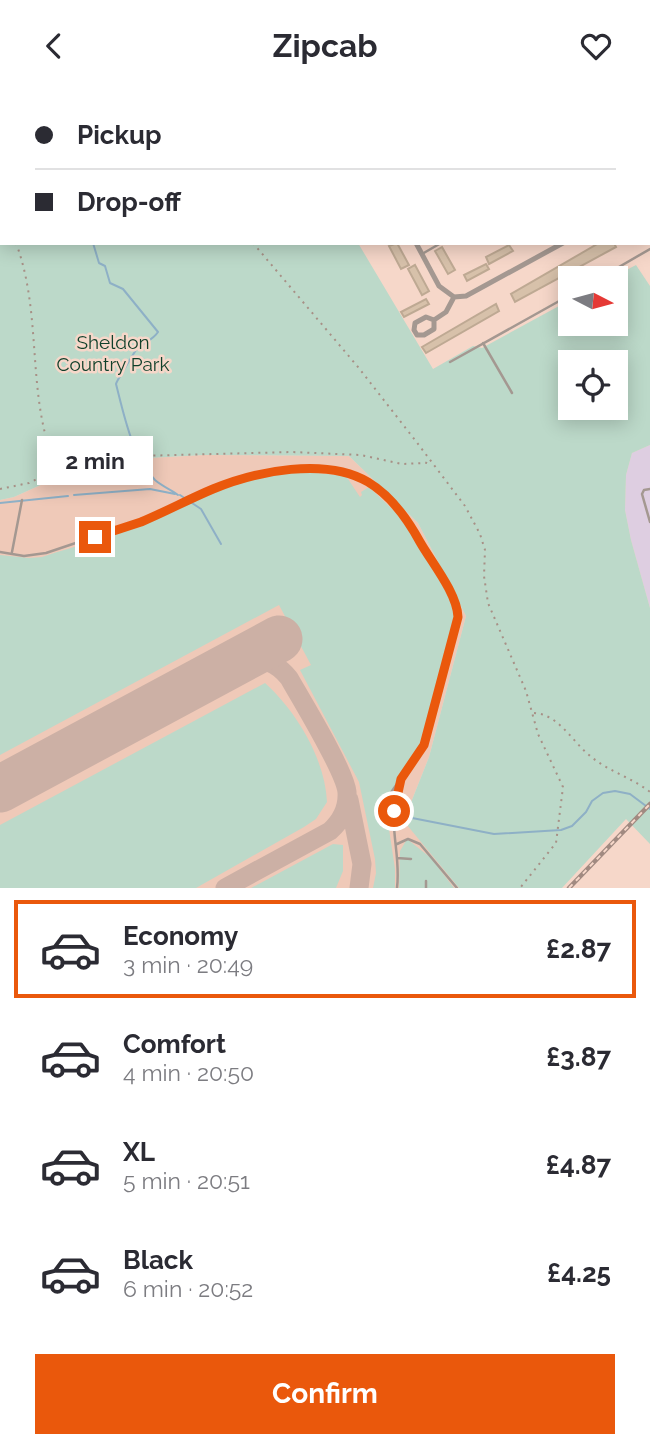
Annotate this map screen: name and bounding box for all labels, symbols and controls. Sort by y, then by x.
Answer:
icon: back [35,27,73,65]
text: Zipcab [272,27,378,64]
icon: heart [577,27,615,65]
text: Pickup [77,120,162,150]
text: Drop-off [77,187,181,217]
north arrow [558,266,628,336]
map controls [558,266,628,420]
park label: Sheldon Country Park [56,331,170,375]
button: locate [558,350,628,420]
callout: 2 min [37,435,153,485]
text: 2 min [65,447,125,474]
route end [79,521,111,553]
route start [378,795,410,827]
icon: car [39,918,102,981]
text: Economy [123,921,238,951]
text: £2.87 [546,934,611,964]
text: 3 min · 20:49 [123,951,253,978]
icon: car [39,1026,102,1089]
text: Comfort [123,1029,226,1059]
text: £3.87 [546,1042,611,1072]
text: 4 min · 20:50 [123,1059,254,1086]
icon: car [39,1134,102,1197]
text: XL [123,1137,155,1167]
text: £4.87 [546,1150,611,1180]
text: 5 min · 20:51 [123,1167,250,1194]
icon: car [39,1242,102,1305]
text: Black [123,1245,193,1275]
text: £4.25 [547,1258,611,1288]
text: 6 min · 20:52 [123,1275,253,1302]
button: Confirm [35,1354,615,1434]

